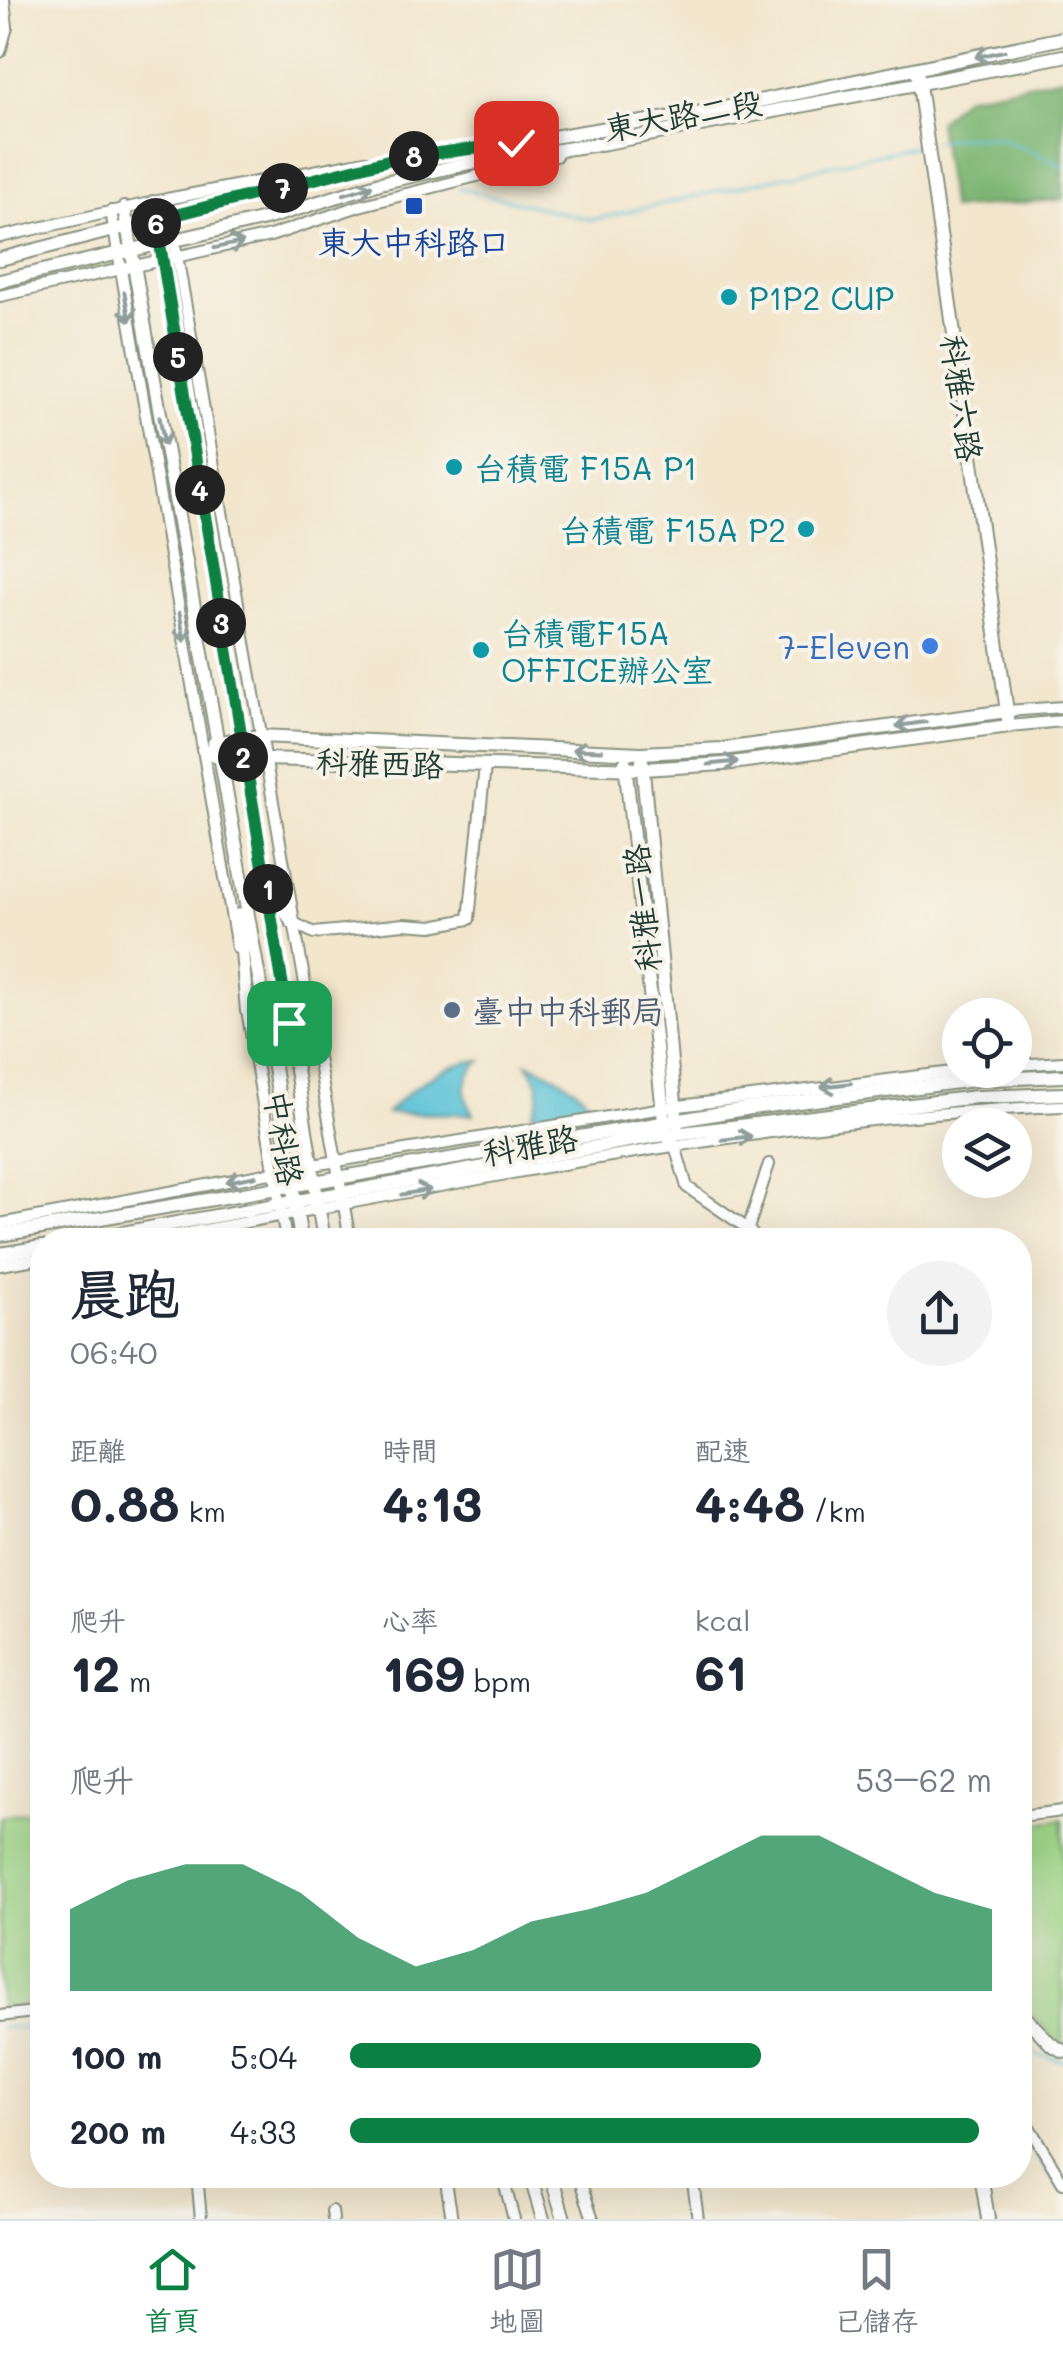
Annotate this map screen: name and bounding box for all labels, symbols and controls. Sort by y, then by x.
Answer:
one-way arrow [975,46,1007,65]
street label: 東大路二段 [601,79,765,149]
pin [474,101,559,186]
icon: check [489,116,544,171]
pin: 8 [389,131,439,181]
text: 8 [405,138,423,174]
pin: 7 [258,163,308,213]
text: 7 [275,170,291,206]
one-way arrow [342,180,373,198]
marker: 東大中科路口 [403,195,425,217]
pin: 6 [131,198,181,248]
text: 6 [148,205,164,241]
place label: 東大中科路口 [318,220,510,262]
one-way arrow [212,235,244,253]
place label: P1P2 CUP [749,276,894,318]
marker: P1P2 CUP [718,286,740,308]
one-way arrow [118,290,137,323]
pin: 5 [153,332,203,382]
street label: 科雅六路 [933,332,993,464]
text: 5 [170,339,186,375]
one-way arrow [153,414,172,446]
place label: 台積電 F15A P1 [474,446,697,488]
marker: 台積電 F15A P1 [443,456,465,478]
pin: 4 [175,465,225,515]
text: 4 [191,472,209,508]
place label: 台積電 F15A P2 [559,508,786,550]
marker: 台積電 F15A P2 [795,518,817,540]
pin: 3 [196,598,246,648]
text: 3 [213,605,229,641]
one-way arrow [173,611,192,643]
place label: 台積電F15A OFFICE辦公室 [501,611,713,690]
place label: 7-Eleven [778,625,910,667]
marker: 7-Eleven [919,635,941,657]
marker: 台積電F15A OFFICE辦公室 [470,639,492,661]
one-way arrow [895,716,927,734]
pin: 2 [218,732,268,782]
text: 2 [235,739,251,775]
street label: 科雅西路 [315,739,445,785]
one-way arrow [572,740,604,759]
one-way arrow [706,753,738,772]
street label: 科雅一路 [613,842,669,974]
pin: 1 [243,864,293,914]
text: 1 [262,871,274,907]
pin [247,981,332,1066]
place label: 臺中中科郵局 [472,989,664,1031]
icon: arrive [262,996,317,1051]
map controls [942,998,1032,1198]
button: locate [942,998,1032,1088]
marker: 臺中中科郵局 [441,999,463,1021]
one-way arrow [821,1076,853,1094]
street label: 中科路 [257,1087,313,1189]
button: layers [942,1108,1032,1198]
street label: 科雅路 [479,1115,581,1173]
one-way arrow [720,1128,752,1147]
one-way arrow [225,1170,258,1189]
one-way arrow [399,1182,432,1201]
text: 晨跑 [70,1256,180,1328]
button: share [887,1261,992,1366]
text: 06:40 [70,1330,158,1372]
text: 距離 [70,1432,126,1468]
text: 時間 [382,1432,438,1468]
text: 配速 [695,1432,751,1468]
text: 0.88 [70,1469,180,1535]
text: 4:13 [382,1469,482,1535]
text: 4:48 [695,1469,805,1535]
text: km [180,1493,226,1529]
text: /km [805,1493,866,1529]
text: 爬升 [70,1602,126,1638]
text: 心率 [382,1602,438,1638]
text: kcal [695,1602,750,1638]
text: 61 [695,1638,747,1704]
text: 12 [70,1639,120,1705]
text: 169 [382,1639,465,1705]
text: m [120,1663,151,1699]
text: bpm [465,1663,531,1699]
text: 爬升 [70,1758,134,1800]
text: 53–62 m [855,1758,992,1800]
text: 100 m [70,2035,162,2077]
text: 5:04 [230,2035,297,2077]
text: 200 m [70,2110,166,2152]
text: 4:33 [230,2110,296,2152]
tab: 首頁 [144,2242,201,2339]
tab: 地圖 [489,2242,546,2339]
tab: 已儲存 [834,2242,919,2339]

